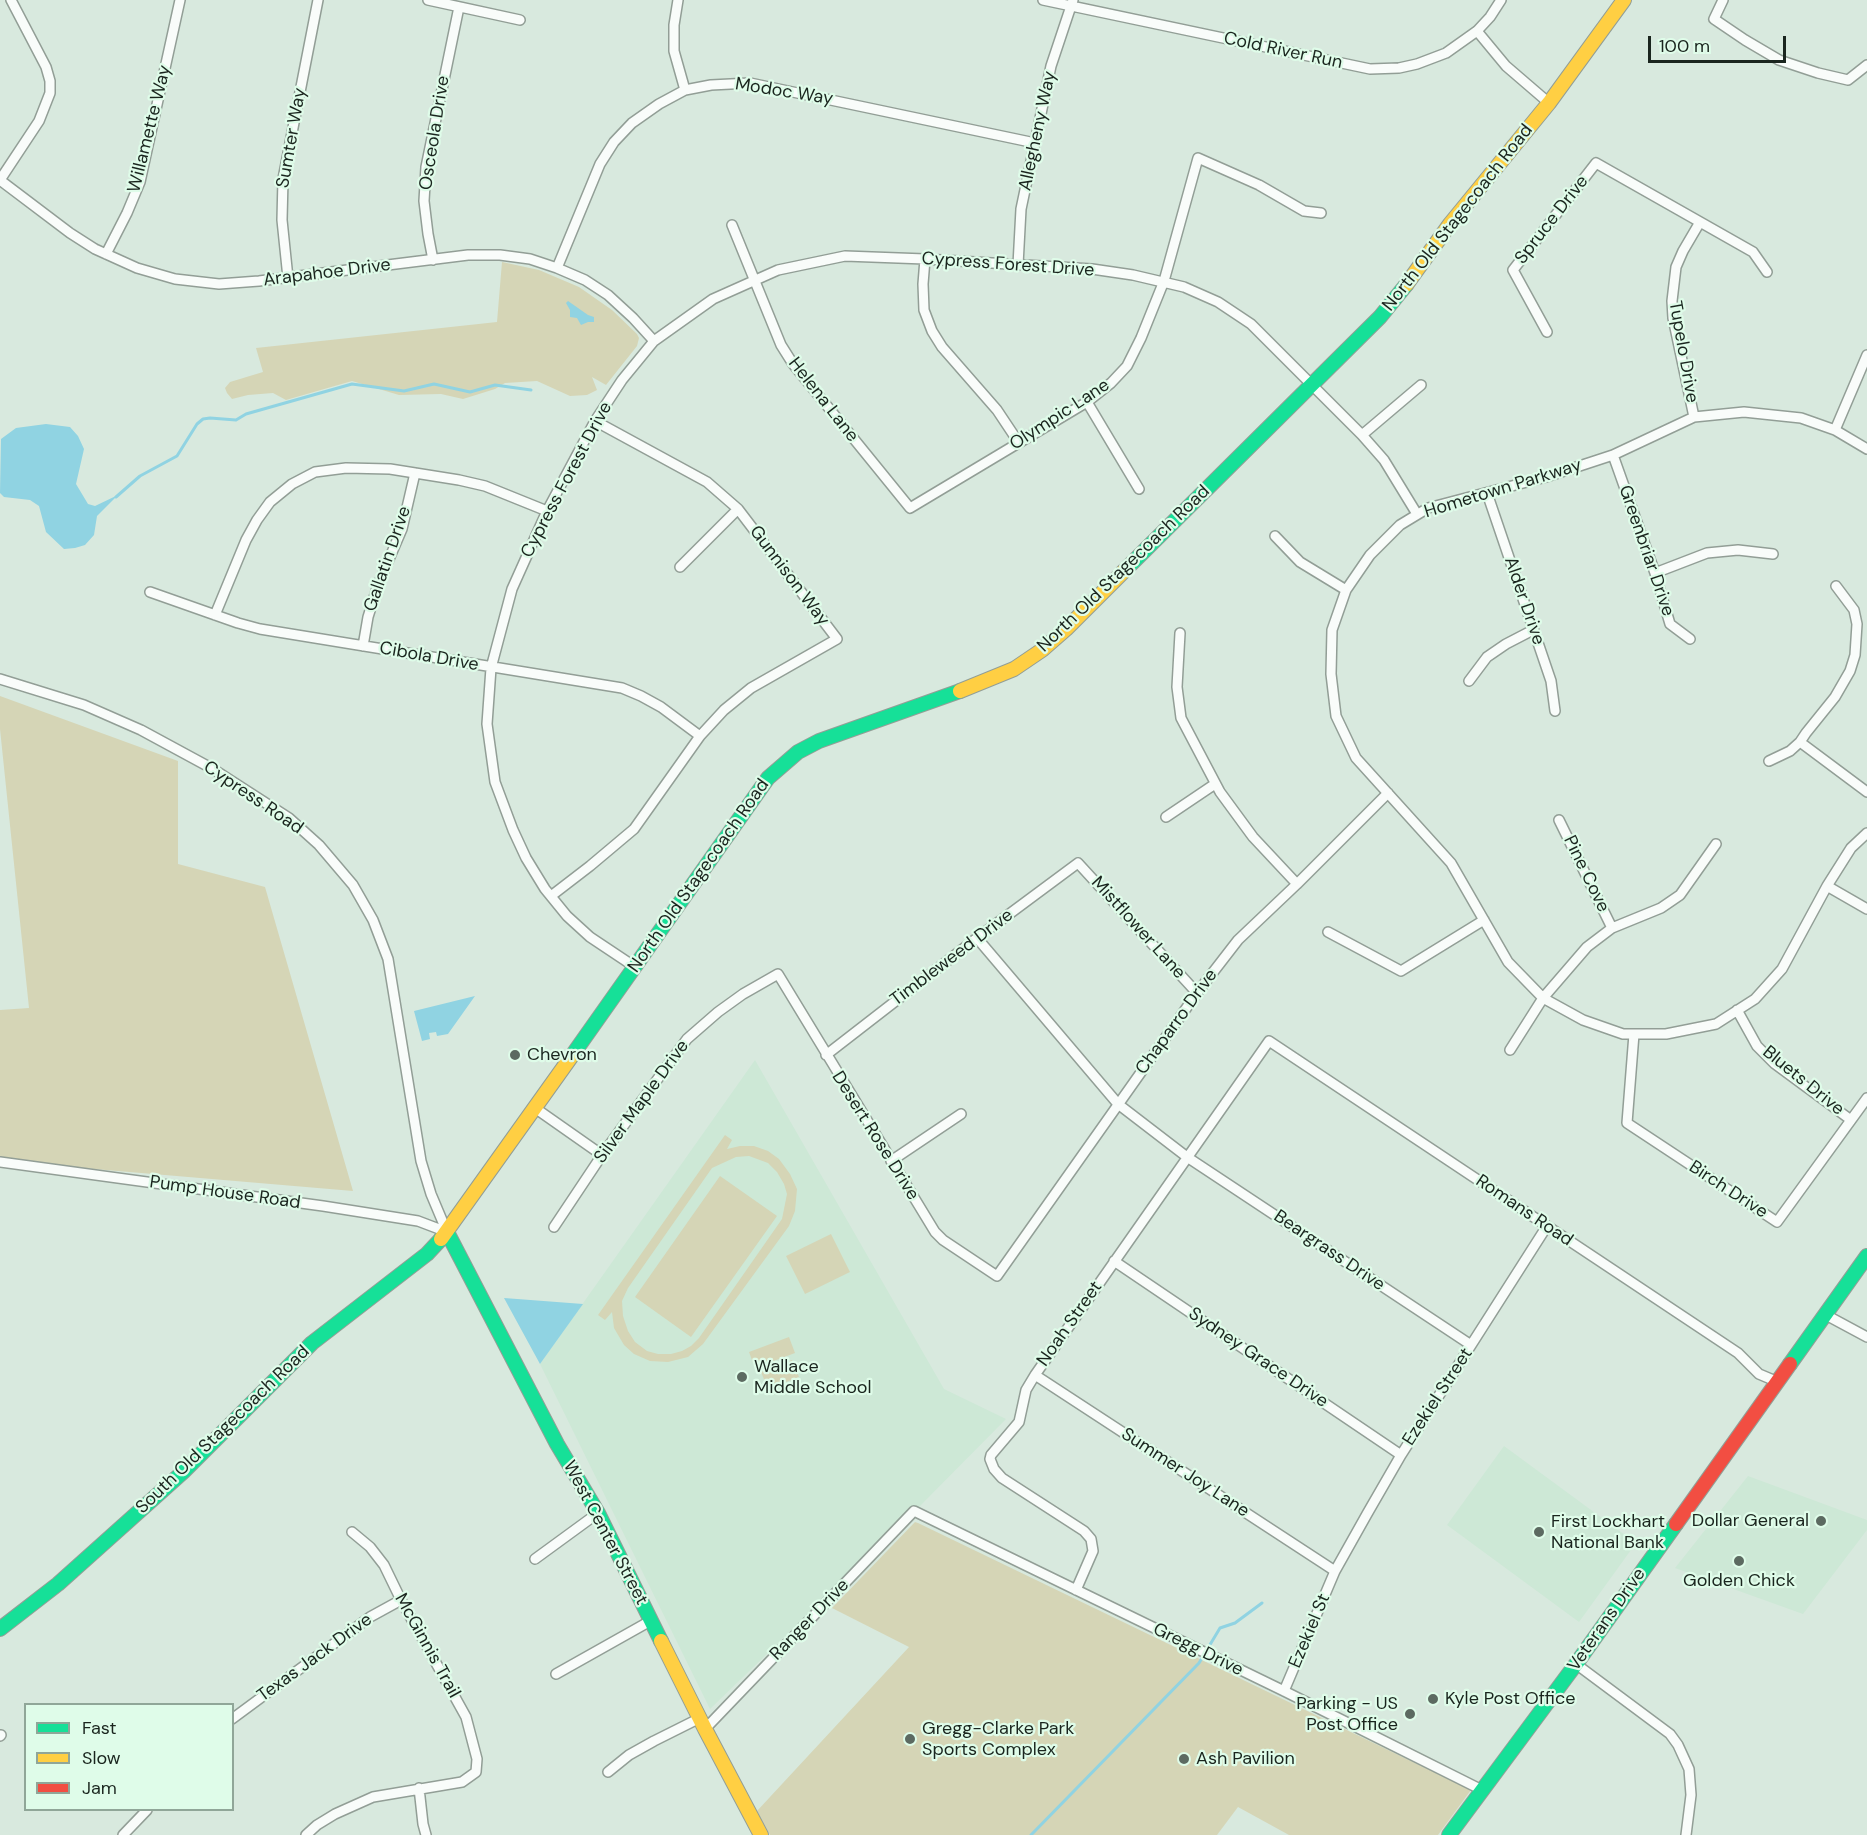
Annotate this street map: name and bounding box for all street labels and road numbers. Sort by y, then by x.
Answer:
street label: Cold River Run [1222,28,1344,74]
street label: Willamette Way [124,63,176,195]
street label: Allegheny Way [1015,69,1061,193]
street label: Osceola Drive [415,74,455,192]
street label: Modoc Way [733,74,835,110]
street label: Sumter Way [273,86,311,190]
street label: North Old Stagecoach Road [1378,120,1538,316]
street label: Spruce Drive [1511,171,1593,269]
street label: Cypress Forest Drive [921,248,1095,282]
street label: Arapahoe Drive [262,254,392,292]
street label: Tupelo Drive [1663,299,1703,405]
street label: Helena Lane [783,353,863,447]
street label: Olympic Lane [1006,375,1114,455]
street label: Cypress Forest Drive [517,398,617,562]
street label: Hometown Parkway [1422,455,1584,523]
street label: North Old Stagecoach Road [1033,481,1215,657]
street label: Greenbriar Drive [1614,483,1678,619]
street label: Gallatin Drive [360,503,416,615]
street label: Gunnison Way [744,522,834,630]
street label: Alder Drive [1499,554,1549,648]
street label: Cibola Drive [378,638,480,676]
street label: Cypress Road [199,757,307,839]
street label: North Old Stagecoach Road [624,775,774,977]
street label: Pine Cove [1558,832,1614,916]
street label: Mistflower Lane [1086,872,1190,984]
street label: Timbleweed Drive [886,905,1018,1011]
street label: Chaparro Drive [1131,965,1223,1079]
street label: Silver Maple Drive [590,1036,694,1168]
street label: Bluets Drive [1758,1042,1848,1120]
street label: Desert Rose Drive [827,1068,923,1204]
street label: Birch Drive [1685,1157,1771,1223]
street label: Romans Road [1471,1171,1577,1251]
street label: Pump House Road [148,1172,302,1214]
street label: Beargrass Drive [1269,1206,1389,1296]
street label: Noah Street [1033,1277,1107,1371]
street label: Sydney Grace Drive [1184,1303,1332,1413]
street label: South Old Stagecoach Road [132,1341,314,1519]
street label: Ezekiel Street [1398,1344,1478,1450]
street label: Summer Joy Lane [1117,1424,1253,1522]
street label: West Center Street [558,1457,652,1609]
street label: Veterans Drive [1563,1564,1651,1676]
street label: Ranger Drive [766,1575,854,1665]
street label: McGinnis Trail [389,1590,465,1702]
street label: Ezekiel St [1285,1591,1335,1671]
street label: Texas Jack Drive [253,1609,377,1707]
street label: Gregg Drive [1149,1619,1247,1681]

